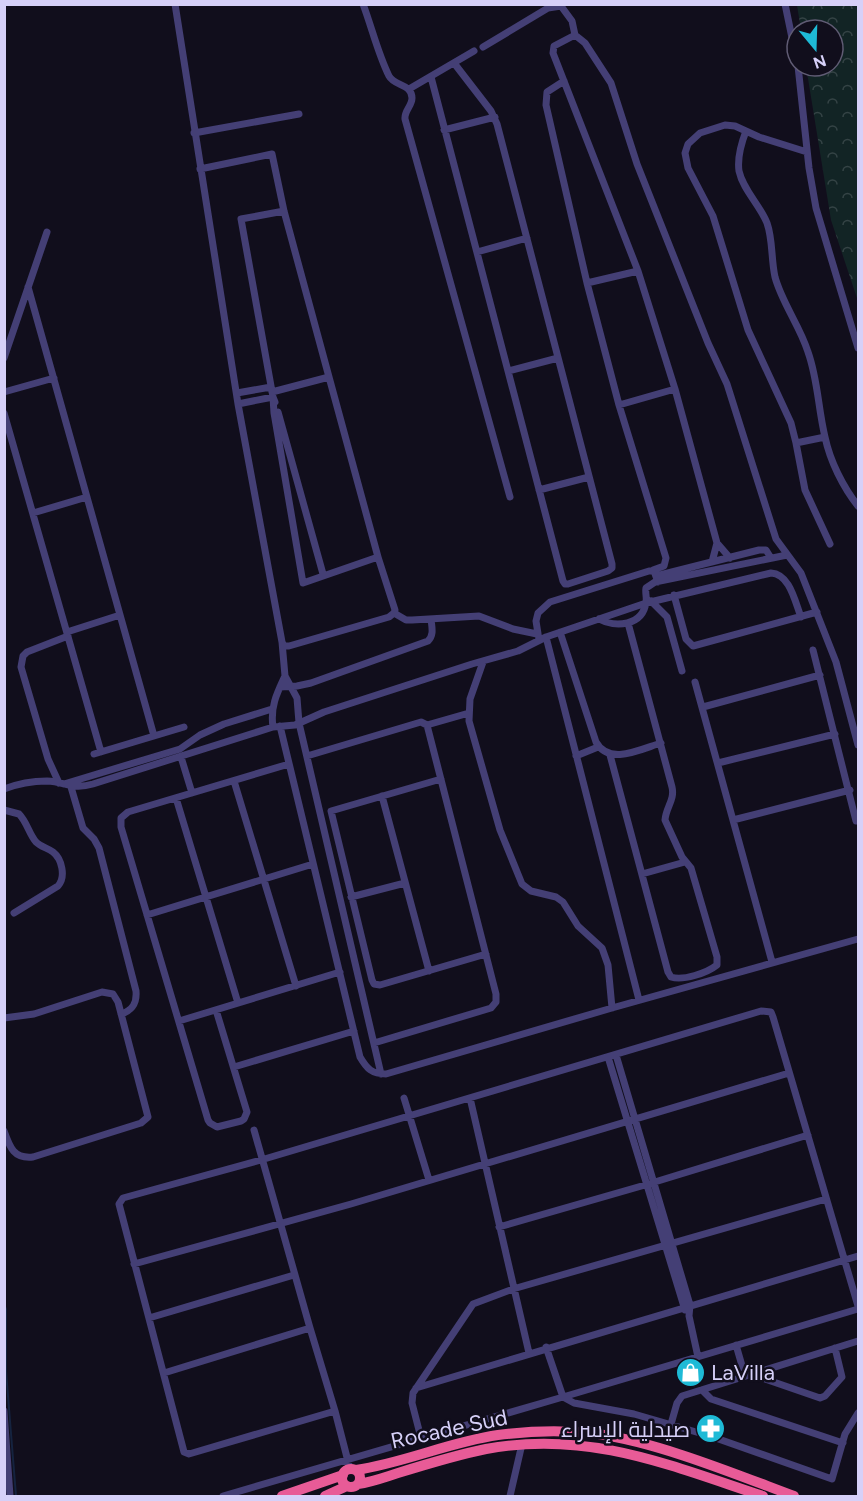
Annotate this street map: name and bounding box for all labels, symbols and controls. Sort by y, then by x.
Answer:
north arrow [785,18,845,78]
text: N [811,51,829,73]
shop icon: LaVilla [674,1356,706,1388]
place label: LaVilla [711,1359,775,1386]
street label: Rocade Sud [388,1403,510,1455]
pharmacy icon: صيدلية الإسراء [695,1413,727,1445]
place label: صيدلية الإسراء [561,1416,690,1444]

